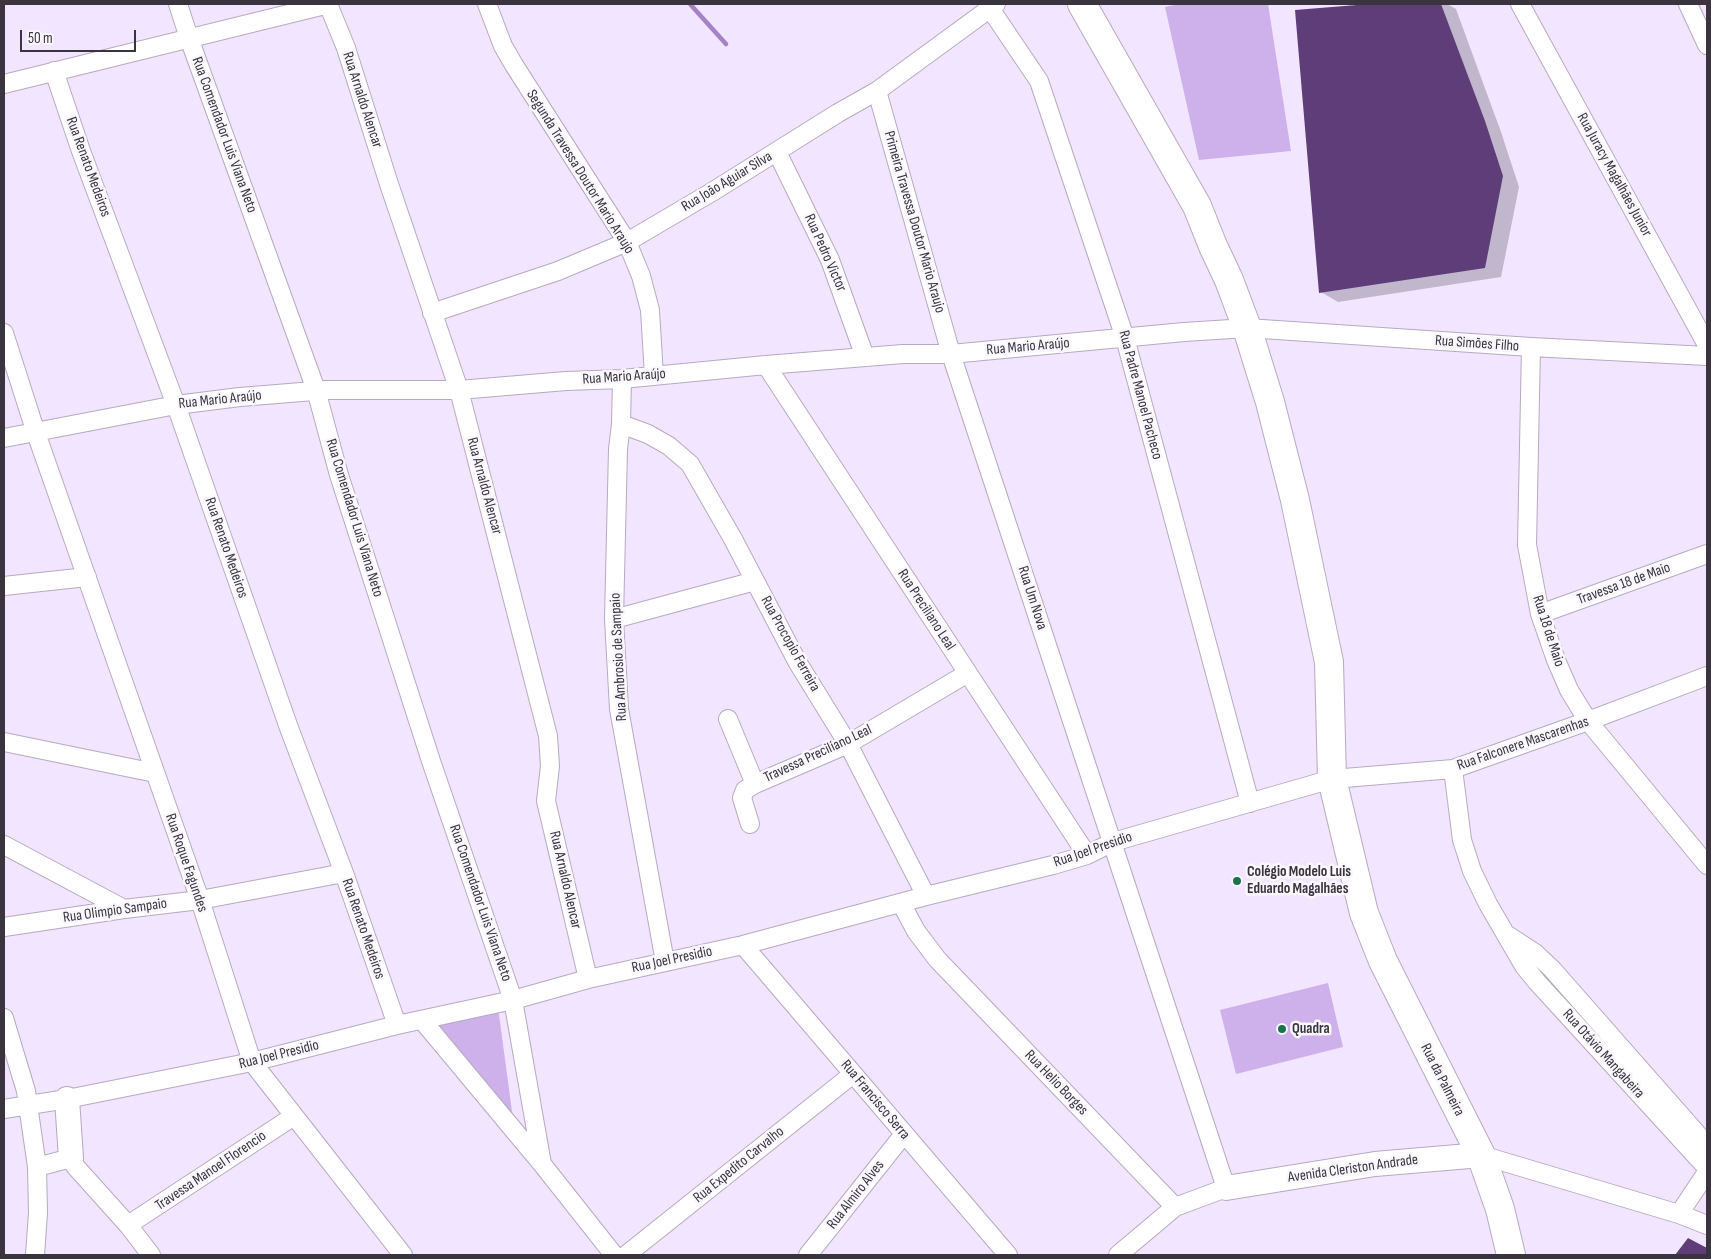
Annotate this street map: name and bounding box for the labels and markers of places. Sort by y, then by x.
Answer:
place label: Colégio Modelo Luis Eduardo Magalhães [1247,863,1351,898]
marker: Colégio Modelo Luis Eduardo Magalhães [1231,875,1243,887]
place label: Quadra [1292,1020,1330,1038]
marker: Quadra [1276,1023,1288,1035]

